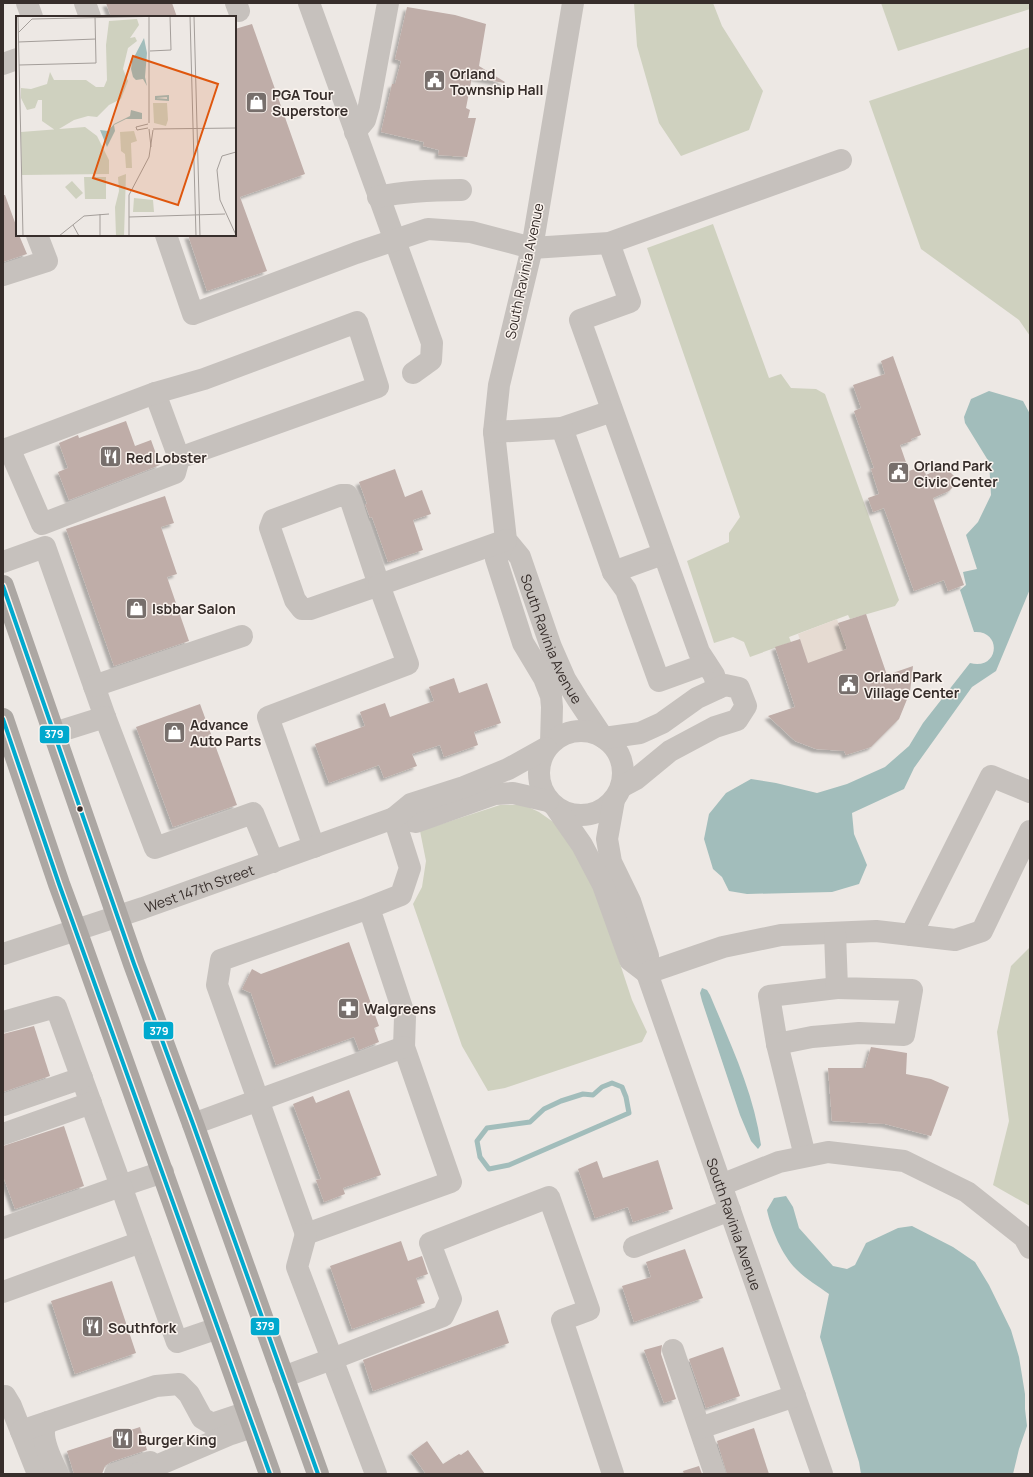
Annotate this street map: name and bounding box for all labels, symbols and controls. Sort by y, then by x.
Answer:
inset map [16,16,236,236]
place label: Orland Township Hall [450,64,543,99]
public building icon: Orland Township Hall [421,68,447,94]
place label: PGA Tour Superstore [272,85,348,120]
shop icon: PGA Tour Superstore [244,89,270,115]
street label: South Ravinia Avenue [500,201,548,341]
restaurant icon: Red Lobster [98,444,124,470]
place label: Red Lobster [126,448,207,467]
place label: Orland Park Civic Center [914,456,998,491]
public building icon: Orland Park Civic Center [886,460,912,486]
street label: South Ravinia Avenue [517,571,587,707]
shop icon: Isbbar Salon [123,595,149,621]
place label: Isbbar Salon [152,599,236,618]
place label: Orland Park Village Center [864,667,960,702]
public building icon: Orland Park Village Center [836,671,862,697]
place label: Advance Auto Parts [190,715,262,750]
shop icon: Advance Auto Parts [162,719,188,745]
line badge: 379 [39,725,70,744]
text: 379 [44,726,64,741]
unlabelled marker [75,804,85,814]
street label: West 147th Street [142,859,257,916]
pharmacy icon: Walgreens [336,995,362,1021]
place label: Walgreens [364,999,436,1018]
line badge: 379 [143,1021,174,1040]
text: 379 [149,1023,169,1038]
street label: South Ravinia Avenue [703,1155,767,1293]
restaurant icon: Southfork [80,1314,106,1340]
line badge: 379 [250,1317,280,1336]
place label: Southfork [108,1318,177,1337]
text: 379 [255,1318,275,1333]
restaurant icon: Burger King [110,1426,136,1452]
place label: Burger King [138,1430,217,1449]

